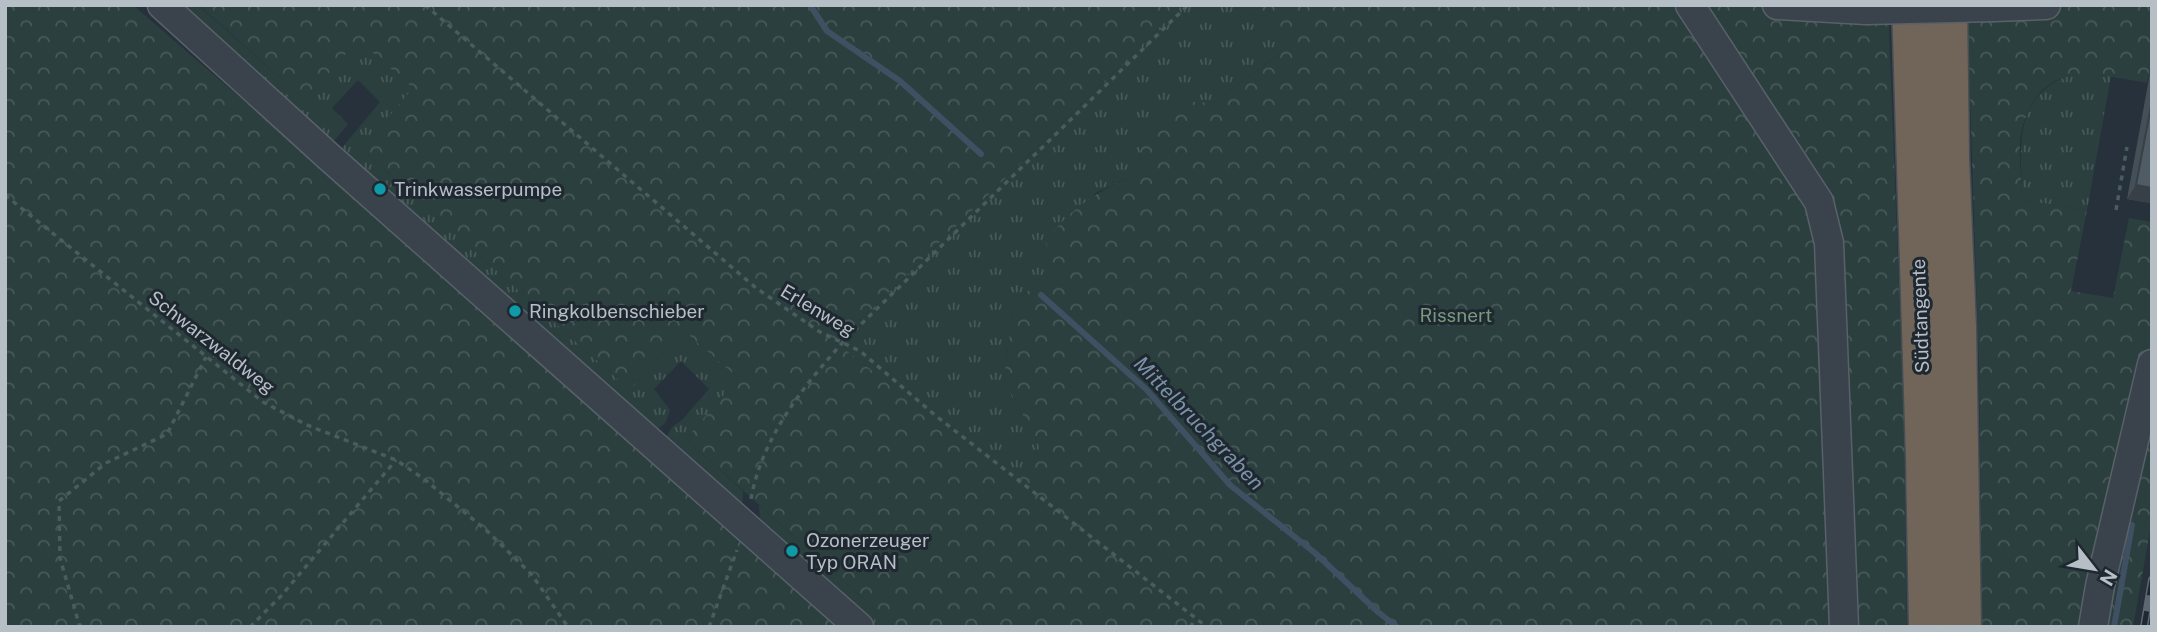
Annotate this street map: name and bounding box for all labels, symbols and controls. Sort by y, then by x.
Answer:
place label: Trinkwasserpumpe [394,178,562,200]
marker: Trinkwasserpumpe [372,181,388,197]
street label: Südtangente [1907,258,1933,374]
street label: Erlenweg [777,279,859,341]
street label: Schwarzwaldweg [145,286,280,398]
place label: Ringkolbenschieber [529,300,705,322]
marker: Ringkolbenschieber [507,303,523,319]
park label: Rissnert [1420,304,1492,326]
water label: Mittelbruchgraben [1129,351,1269,495]
place label: Ozonerzeuger Typ ORAN [806,529,930,573]
north arrow [2059,534,2129,604]
marker: Ozonerzeuger Typ ORAN [784,543,800,559]
text: N [2095,566,2122,590]

